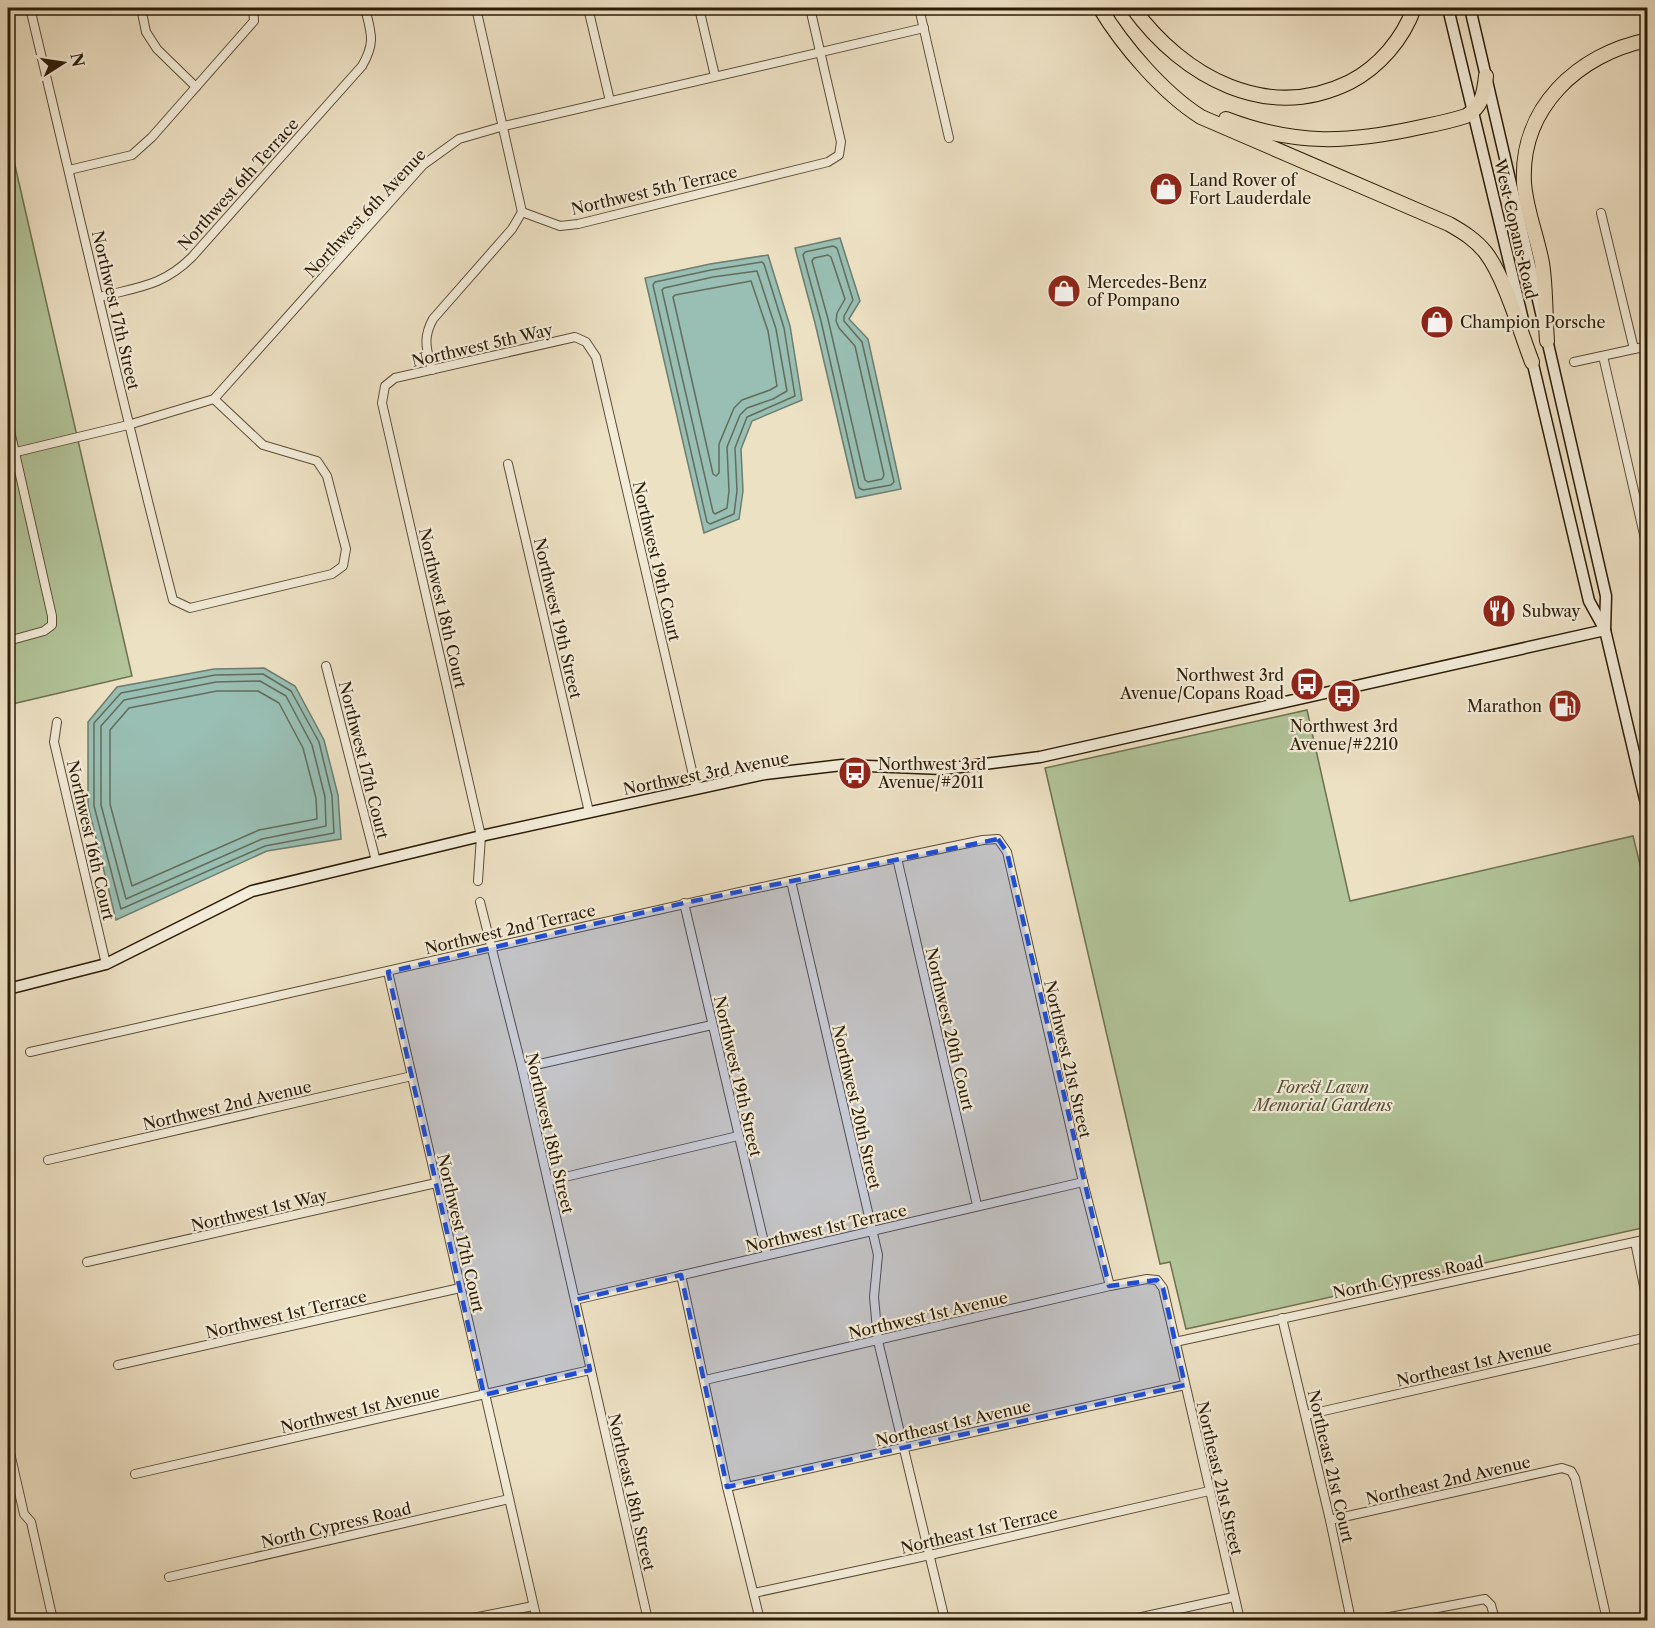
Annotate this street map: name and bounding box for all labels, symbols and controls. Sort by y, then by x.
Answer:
north arrow [33,33,93,93]
text: N [66,51,89,69]
street label: Northwest 6th Terrace [173,114,303,254]
street label: Northwest 6th Avenue [300,144,430,282]
street label: West Copans Road [1490,156,1542,301]
street label: Northwest 5th Terrace [569,161,739,219]
place label: Land Rover of Fort Lauderdale [1189,170,1311,208]
shop icon: Land Rover of Fort Lauderdale [1148,171,1184,207]
street label: Northwest 17th Street [88,228,144,392]
place label: Mercedes-Benz of Pompano [1087,272,1207,310]
shop icon: Mercedes-Benz of Pompano [1046,273,1082,309]
shop icon: Champion Porsche [1419,304,1455,340]
place label: Champion Porsche [1460,312,1606,332]
street label: Northwest 5th Way [409,319,556,371]
street label: Northwest 19th Court [629,479,685,643]
street label: Northwest 18th Court [415,526,471,690]
street label: Northwest 19th Street [530,536,586,701]
restaurant icon: Subway [1481,593,1517,629]
place label: Subway [1522,601,1582,621]
place label: Northwest 3rd Avenue/Copans Road [1119,665,1284,703]
bus stop icon: Northwest 3rd Avenue/Copans Road [1289,666,1325,702]
bus stop icon: Northwest 3rd Avenue/#2210 [1326,678,1362,714]
street label: Northwest 17th Court [335,679,393,841]
fuel station icon: Marathon [1547,688,1583,724]
place label: Marathon [1467,696,1542,716]
place label: Northwest 3rd Avenue/#2210 [1289,716,1398,754]
street label: Northwest 3rd Avenue [621,747,791,799]
place label: Northwest 3rd Avenue/#2011 [877,754,987,792]
bus stop icon: Northwest 3rd Avenue/#2011 [837,755,873,791]
street label: Northwest 16th Court [63,758,119,922]
street label: Northwest 2nd Terrace [423,900,597,958]
street label: Northwest 20th Court [921,945,979,1113]
street label: Northwest 21st Street [1040,978,1096,1140]
street label: Northwest 19th Street [710,994,766,1159]
street label: Northwest 20th Street [828,1023,886,1191]
street label: Northwest 18th Street [522,1051,578,1216]
street label: Northwest 2nd Avenue [141,1076,313,1134]
park label: Forest Lawn Memorial Gardens [1252,1077,1392,1115]
street label: Northwest 17th Court [433,1152,489,1315]
street label: Northwest 1st Way [189,1184,330,1235]
street label: Northwest 1st Terrace [743,1200,909,1256]
street label: North Cypress Road [1331,1251,1485,1303]
street label: Northwest 1st Terrace [203,1286,369,1342]
street label: Northwest 1st Avenue [846,1287,1010,1343]
street label: Northeast 1st Avenue [1394,1335,1554,1391]
street label: Northwest 1st Avenue [278,1381,442,1437]
street label: Northeast 21st Court [1304,1388,1358,1545]
street label: Northeast 1st Avenue [873,1395,1033,1451]
street label: Northeast 21st Street [1193,1399,1248,1557]
street label: Northeast 18th Street [604,1411,660,1573]
street label: Northeast 2nd Avenue [1364,1451,1532,1509]
street label: North Cypress Road [259,1498,413,1552]
street label: Northeast 1st Terrace [898,1502,1060,1558]

